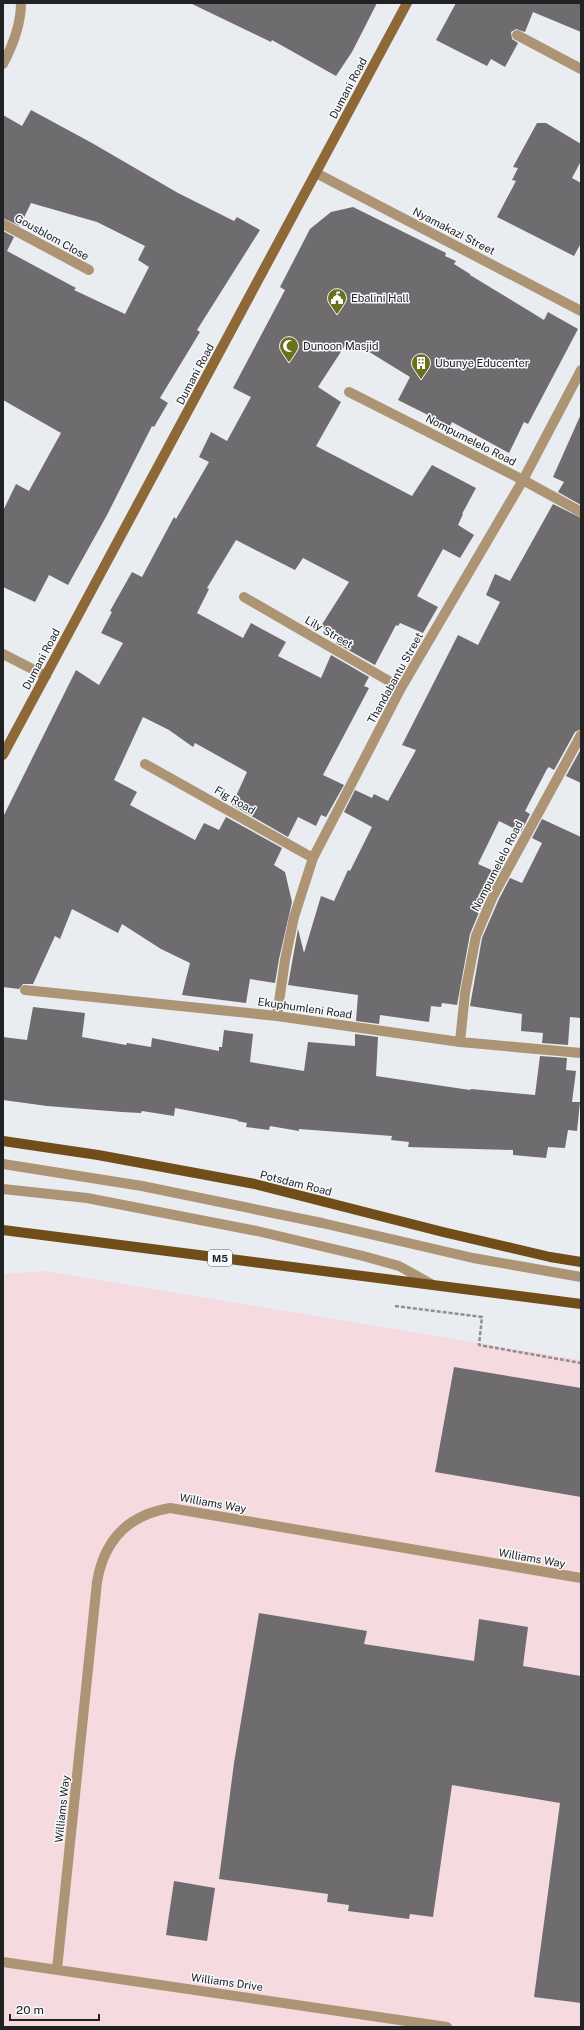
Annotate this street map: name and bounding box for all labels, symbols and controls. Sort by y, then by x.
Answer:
street label: Dumani Road [327,55,369,121]
street label: Nyamakazi Street [411,205,497,257]
street label: Gousblom Close [13,212,91,262]
public building icon: Ebalini Hall [326,287,348,315]
place label: Ebalini Hall [351,292,409,304]
mosque icon: Dunoon Masjid [278,335,300,363]
place label: Dunoon Masjid [303,340,378,352]
street label: Dumani Road [174,341,216,407]
building icon: Ubunye Educenter [410,352,432,380]
place label: Ubunye Educenter [435,357,529,369]
street label: Nompumelelo Road [424,412,518,468]
street label: Lily Street [303,614,355,650]
street label: Dumani Road [20,626,62,692]
street label: Thandabantu Street [365,630,425,726]
street label: Fig Road [213,784,257,816]
street label: Nompumelelo Road [469,819,525,913]
street label: Ekuphumleni Road [257,995,353,1021]
street label: Potsdam Road [259,1168,333,1198]
road number: M5 [208,1250,232,1266]
street label: Williams Way [179,1491,248,1515]
street label: Williams Way [498,1546,567,1570]
street label: Williams Way [52,1775,72,1843]
street label: Williams Drive [190,1971,264,1993]
scale bar [10,1996,99,2022]
text: 20 m [16,2003,44,2017]

